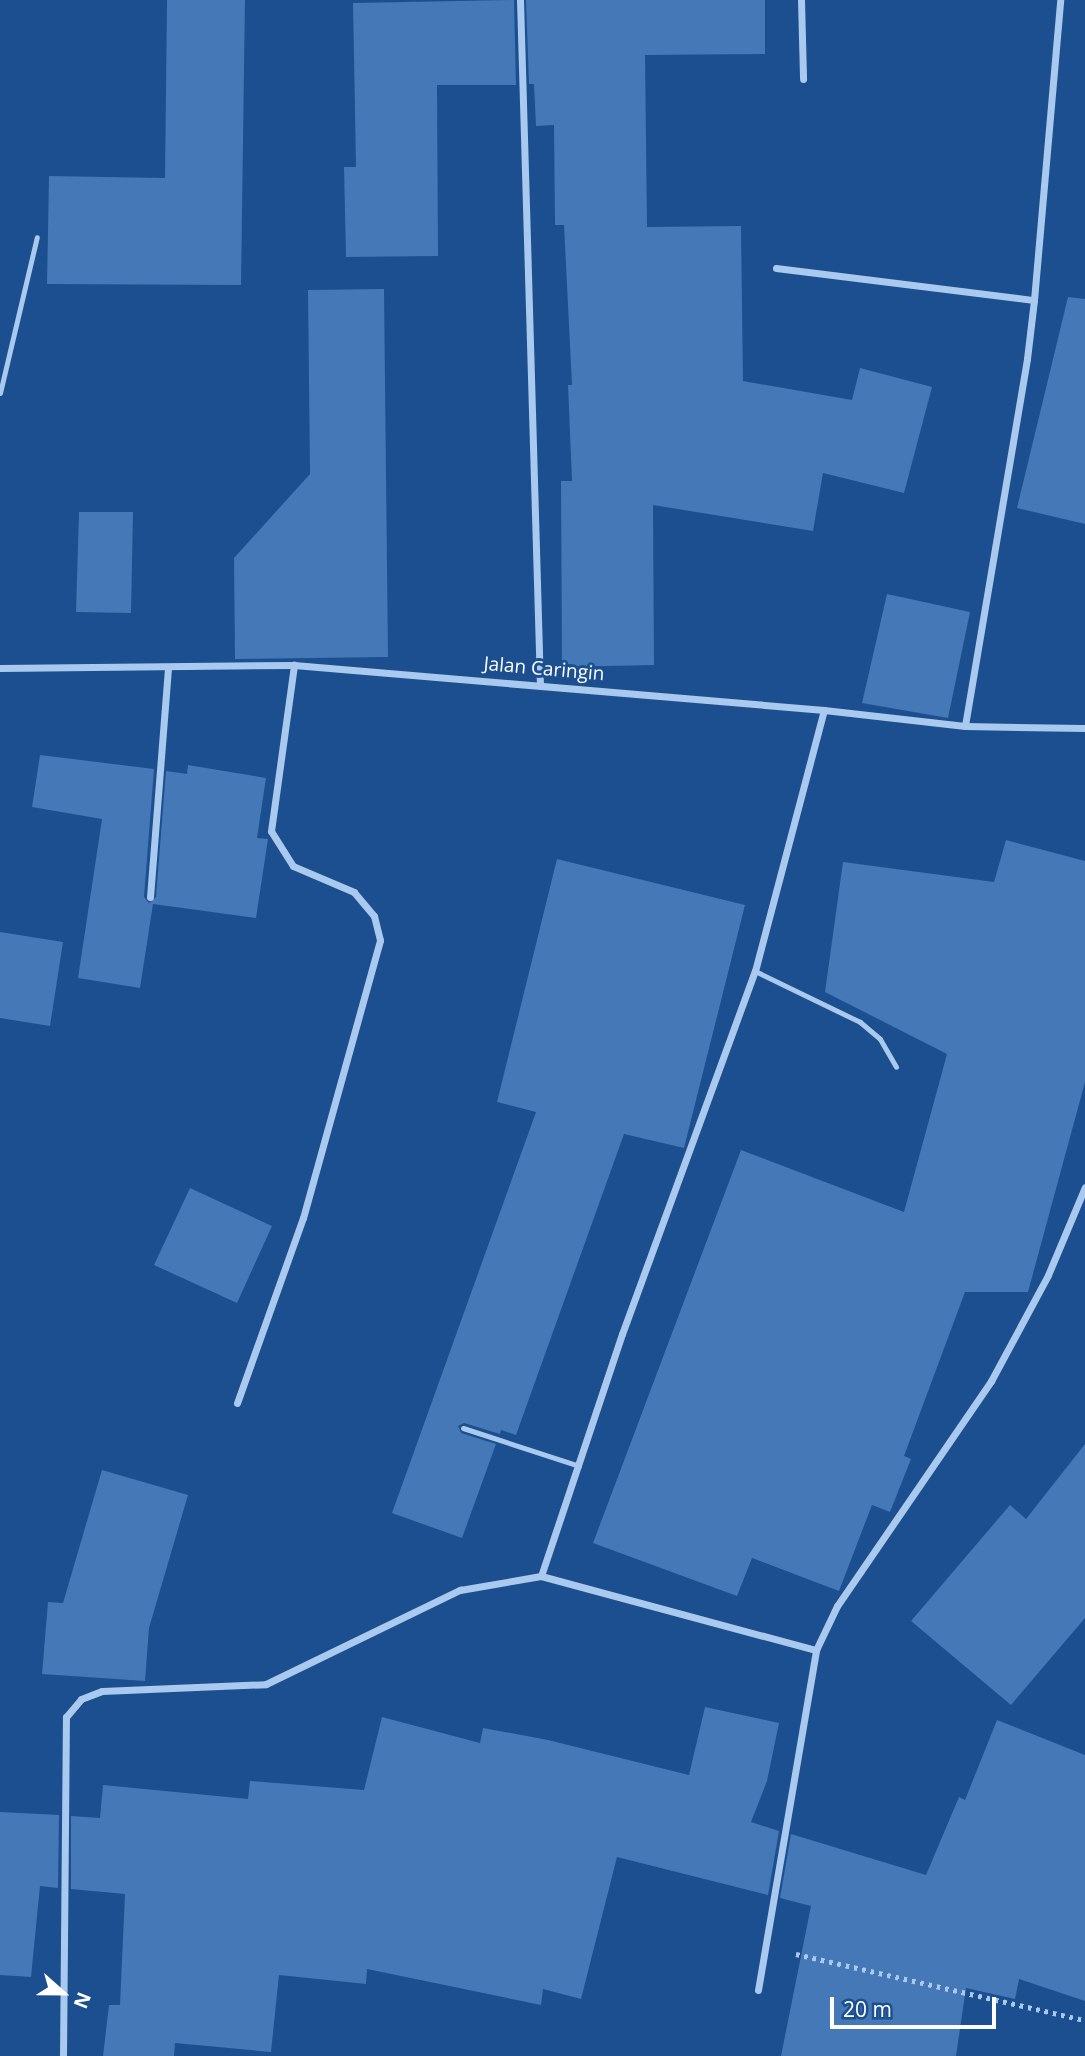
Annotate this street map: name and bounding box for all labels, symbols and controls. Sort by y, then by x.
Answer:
street label: Jalan Caringin [483,652,605,686]
north arrow [28,1958,98,2028]
scale bar [833,1982,999,2026]
text: N [68,1989,98,2012]
text: 20 m [843,1995,892,2023]

